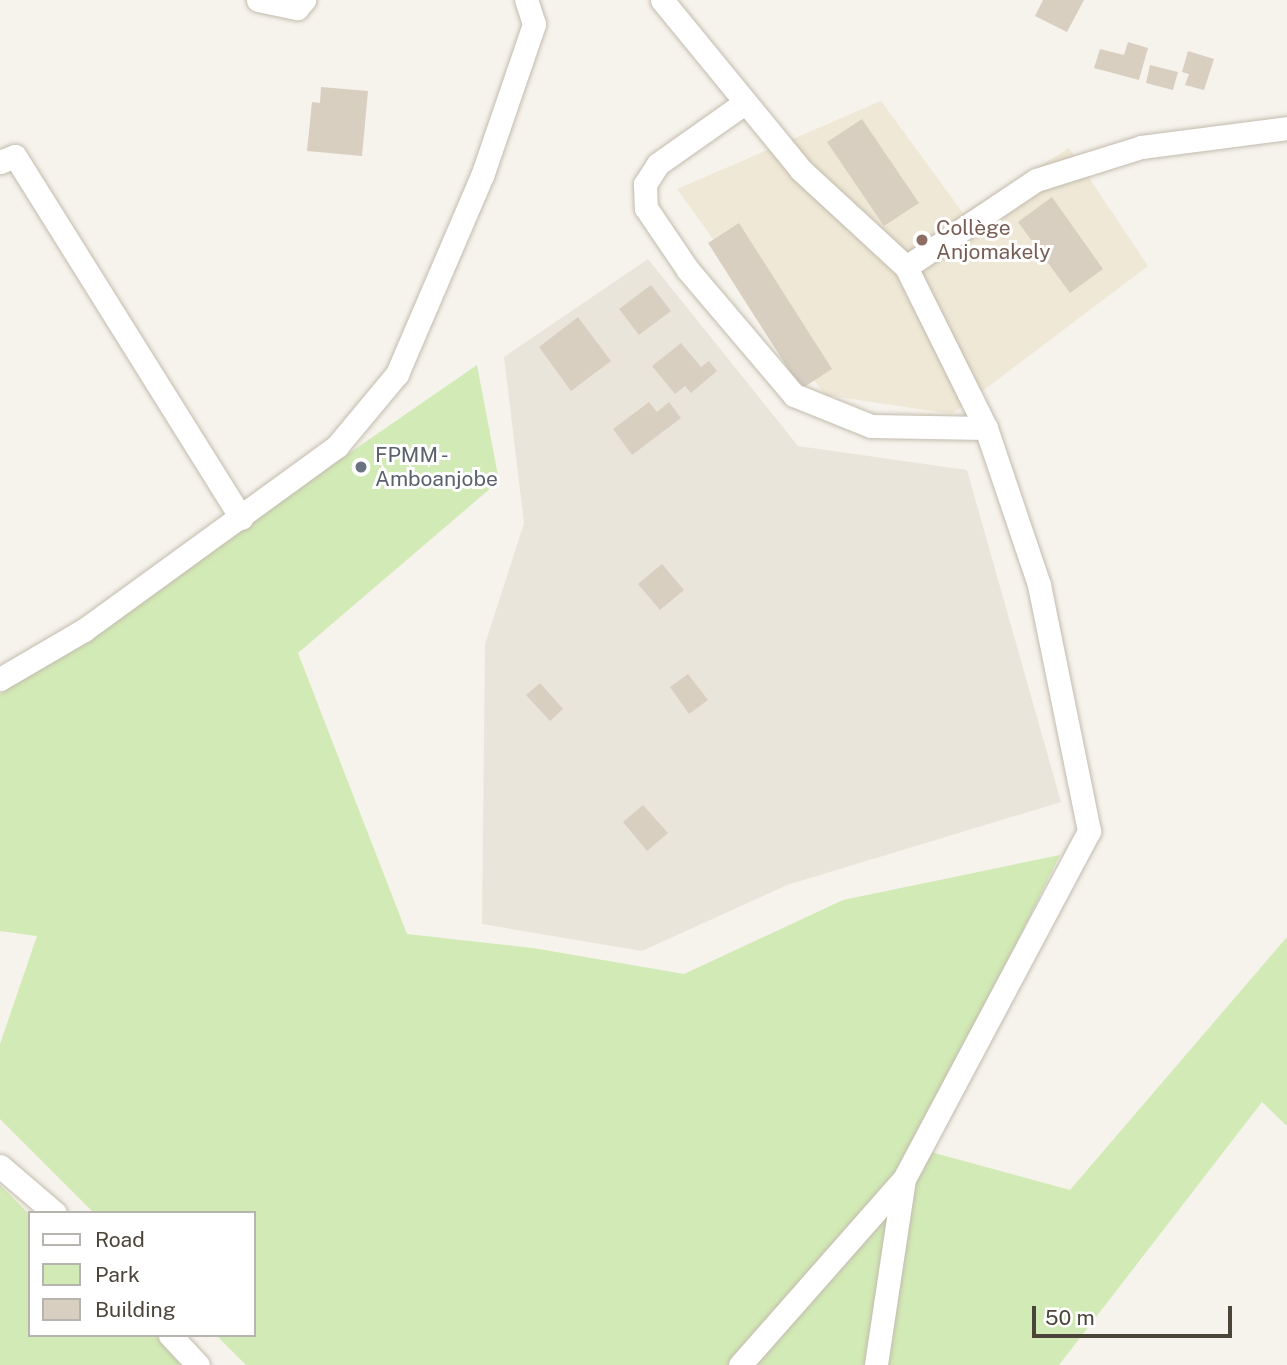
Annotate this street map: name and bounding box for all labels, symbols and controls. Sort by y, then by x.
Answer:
place label: Collège Anjomakely [936,215,1051,265]
marker: Collège Anjomakely [914,232,930,248]
place label: FPMM - Amboanjobe [375,442,498,492]
marker: FPMM - Amboanjobe [353,459,369,475]
legend [28,1211,256,1337]
text: Road [95,1227,145,1252]
text: Park [95,1262,140,1287]
scale bar [1035,1292,1234,1336]
text: Building [95,1297,176,1322]
text: 50 m [1045,1305,1095,1330]

